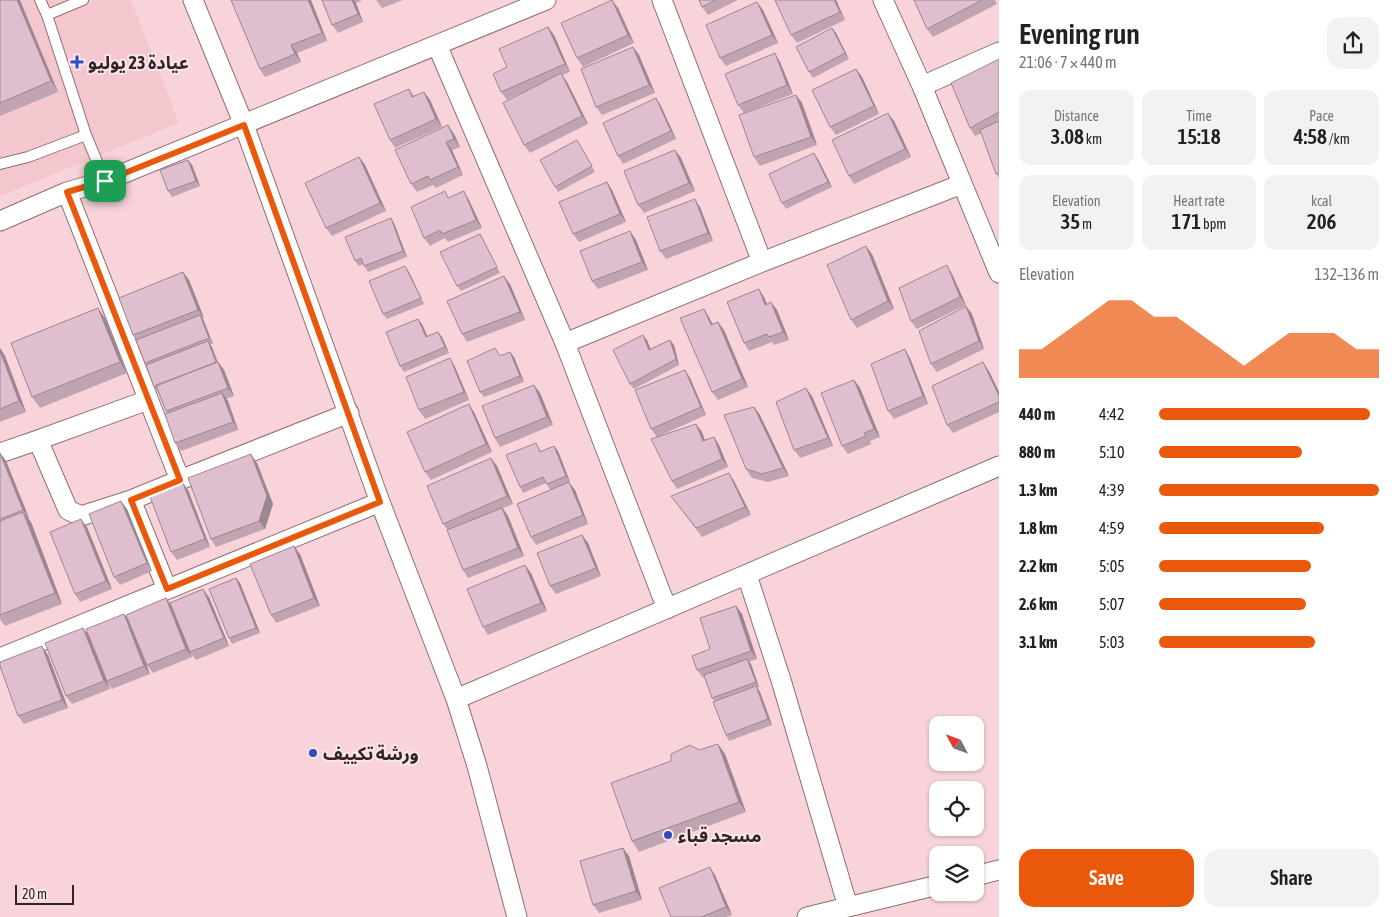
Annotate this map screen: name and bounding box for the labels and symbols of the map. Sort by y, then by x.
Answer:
place label: عيادة 23 يوليو [88,52,189,73]
marker: عيادة 23 يوليو [70,55,84,69]
pin [84,160,126,202]
north arrow [929,716,984,771]
place label: ورشة تكييف [323,743,419,765]
marker: ورشة تكييف [307,747,319,759]
place label: مسجد قباء [678,825,762,846]
marker: مسجد قباء [662,829,674,841]
scale bar [15,882,74,905]

